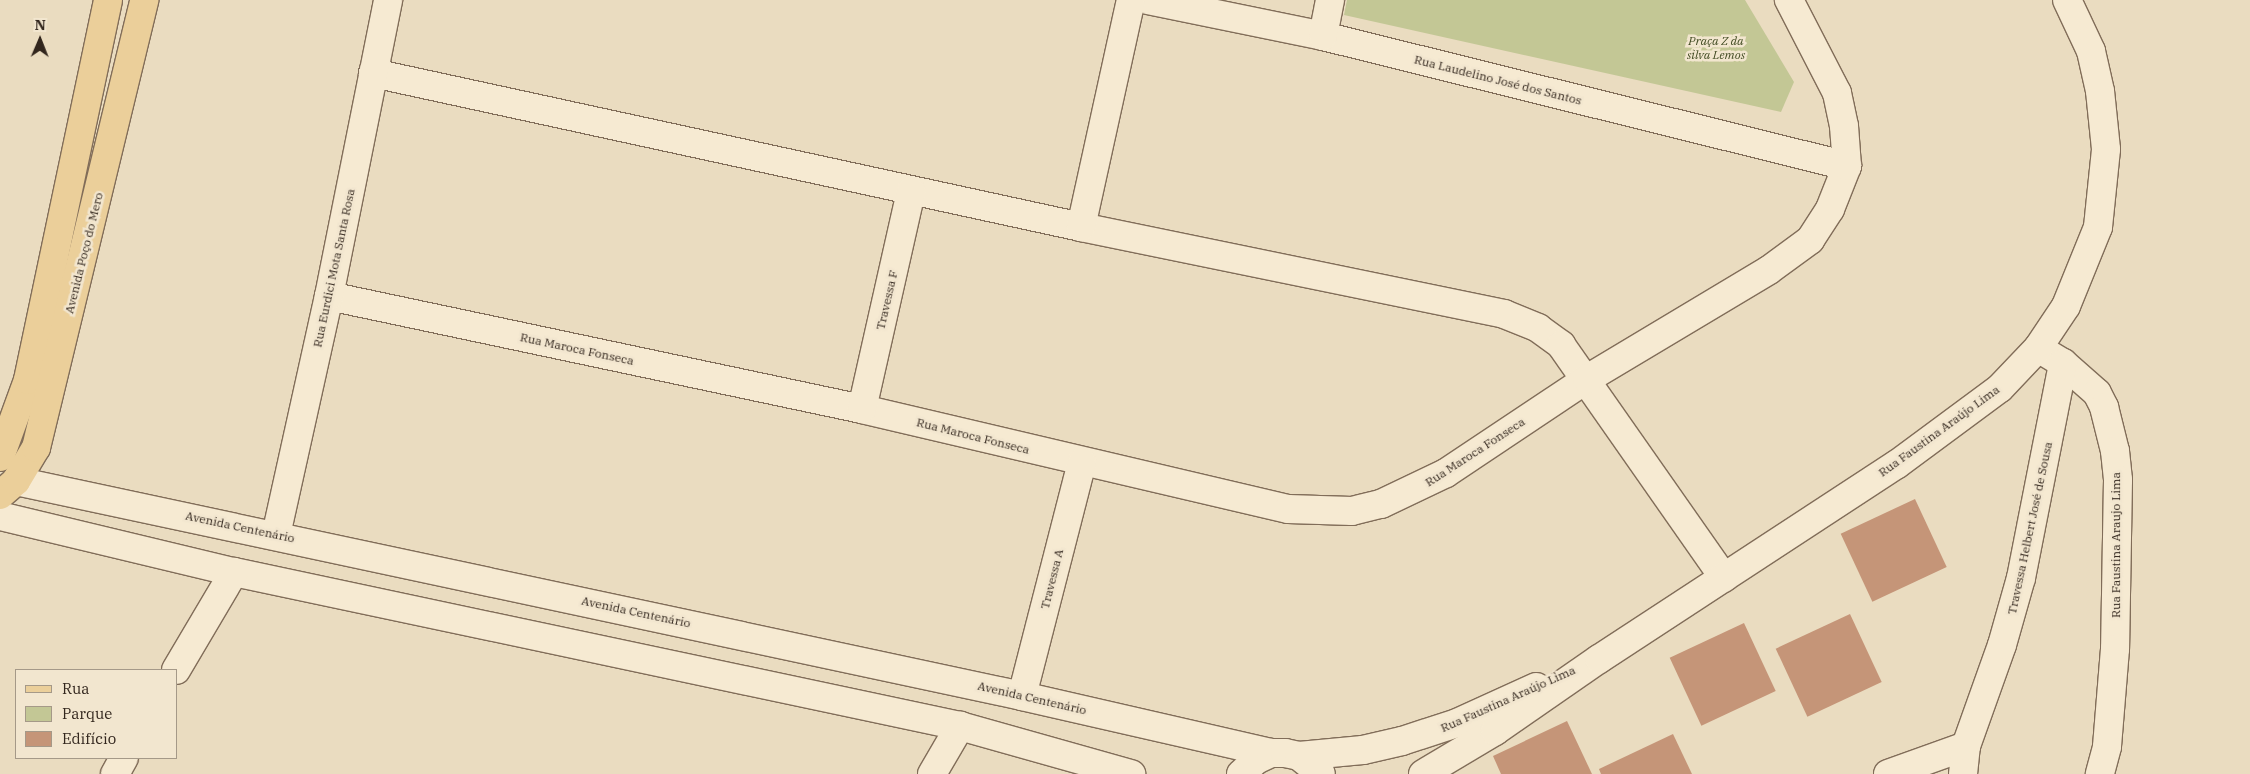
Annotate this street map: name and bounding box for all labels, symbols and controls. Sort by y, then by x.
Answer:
north arrow [15,15,65,65]
text: N [35,16,46,34]
park label: Praça Z da silva Lemos [1687,34,1745,62]
street label: Rua Laudelino José dos Santos [1413,52,1583,108]
street label: Rua Eurdici Mota Santa Rosa [310,187,358,349]
street label: Avenida Poço do Mero [62,191,106,315]
street label: Travessa F [873,269,901,331]
street label: Rua Maroca Fonseca [519,330,635,368]
street label: Rua Faustina Araújo Lima [1876,382,2002,480]
street label: Rua Maroca Fonseca [1422,414,1528,490]
street label: Rua Maroca Fonseca [915,415,1031,457]
street label: Travessa Helbert José de Sousa [2005,440,2055,616]
street label: Rua Faustina Araujo Lima [2109,472,2123,618]
street label: Avenida Centenário [184,508,296,546]
street label: Travessa A [1038,548,1066,610]
street label: Avenida Centenário [580,593,692,631]
street label: Rua Faustina Araújo Lima [1438,663,1578,735]
legend [15,669,178,759]
street label: Avenida Centenário [976,678,1088,718]
text: Rua [62,679,89,698]
text: Parque [62,704,112,723]
text: Edifício [62,729,116,748]

